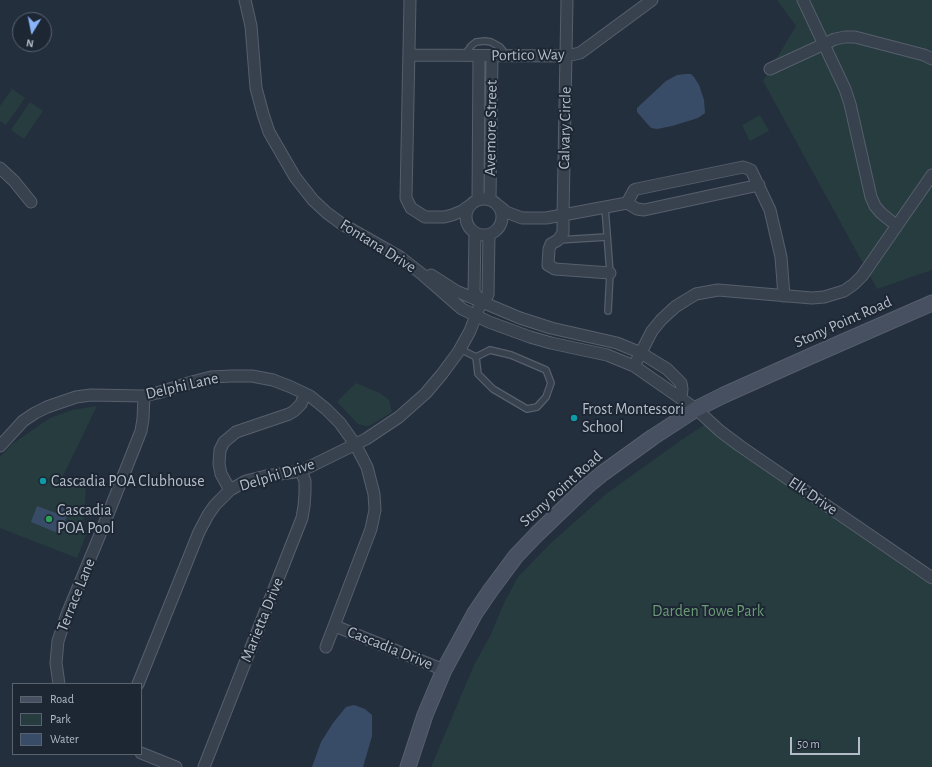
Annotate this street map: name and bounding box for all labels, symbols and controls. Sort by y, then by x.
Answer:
north arrow [12,12,52,52]
text: N [25,37,35,49]
street label: Portico Way [491,45,565,65]
street label: Avemore Street [481,80,501,176]
street label: Calvary Circle [555,86,575,170]
street label: Fontana Drive [336,215,420,277]
street label: Stony Point Road [791,292,895,352]
street label: Delphi Lane [144,368,220,404]
place label: Frost Montessori School [582,399,684,437]
marker: Frost Montessori School [569,413,579,423]
street label: Stony Point Road [516,447,606,531]
street label: Delphi Drive [237,454,317,496]
place label: Cascadia POA Clubhouse [51,471,205,491]
street label: Elk Drive [785,473,841,519]
marker: Cascadia POA Clubhouse [38,476,48,486]
place label: Cascadia POA Pool [57,500,114,538]
marker: Cascadia POA Pool [44,514,54,524]
street label: Terrace Lane [53,556,99,634]
street label: Marietta Drive [236,575,288,665]
park label: Darden Towe Park [652,601,764,621]
street label: Cascadia Drive [344,622,436,674]
legend [12,683,142,755]
text: Road [50,693,74,705]
text: Park [50,713,71,725]
scale bar [792,729,862,755]
text: Water [50,733,79,745]
text: 50 m [797,738,820,750]

